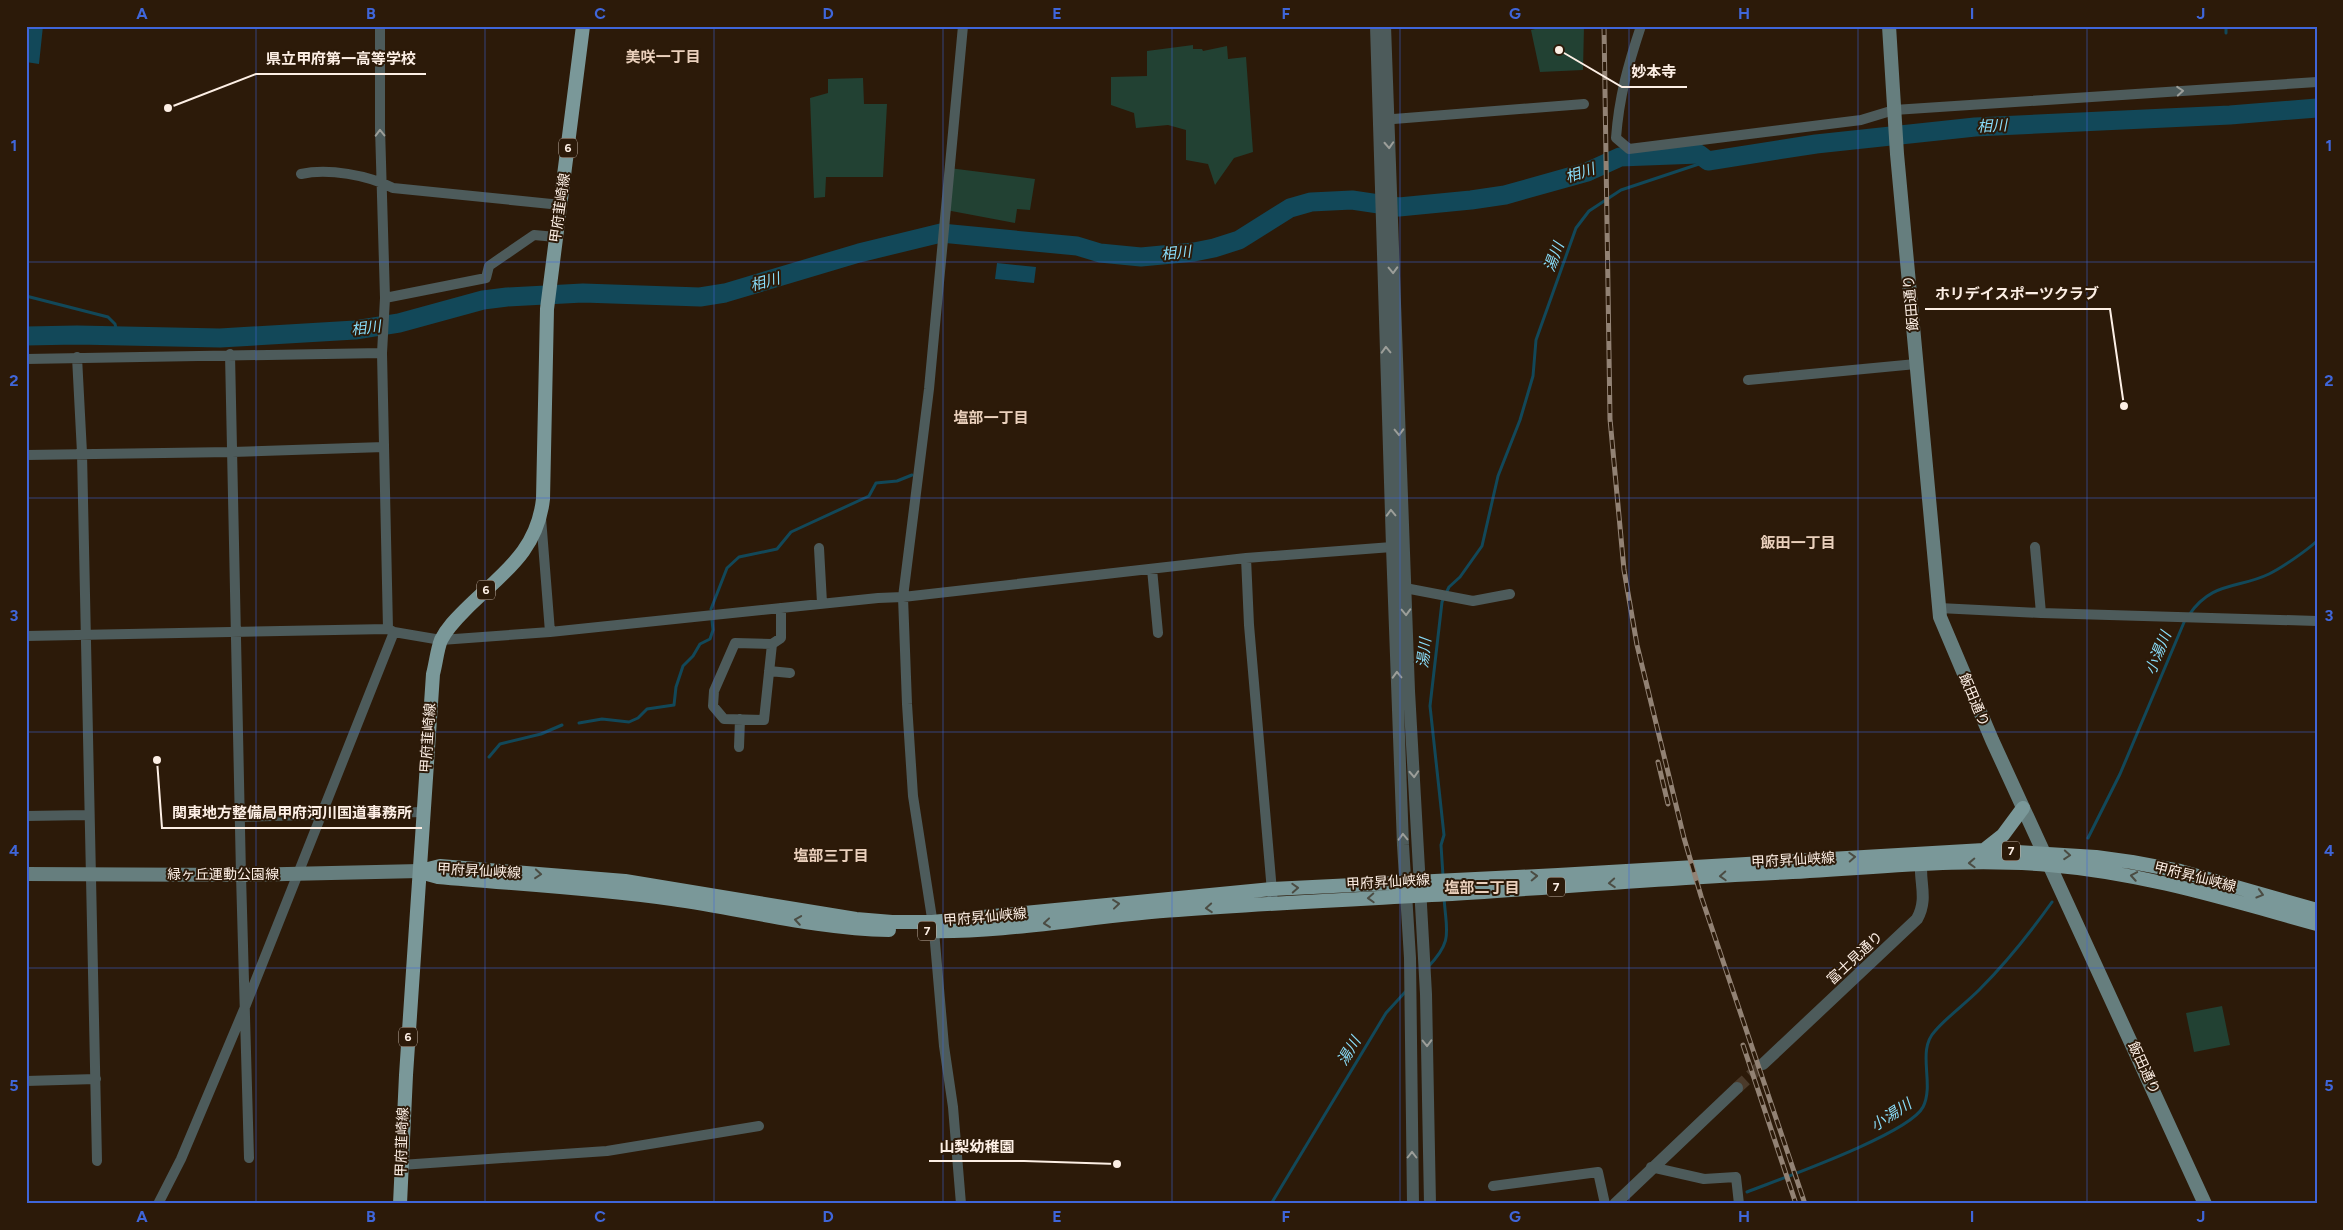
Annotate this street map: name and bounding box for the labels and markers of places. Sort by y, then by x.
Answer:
callout: 県立甲府第一高等学校 [256,44,426,74]
callout: 妙本寺 [1622,57,1687,87]
callout: ホリデイスポーツクラブ [1925,279,2110,309]
callout: 関東地方整備局甲府河川国道事務所 [162,798,422,828]
callout: 山梨幼稚園 [929,1131,1024,1161]

